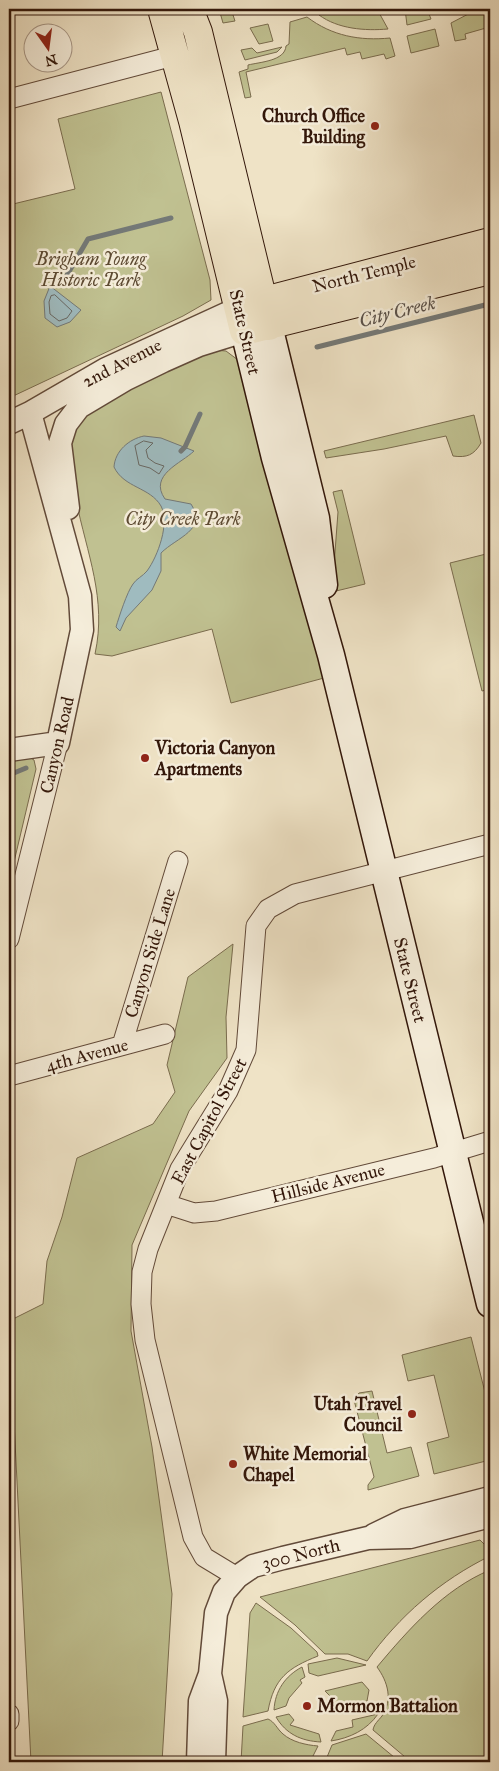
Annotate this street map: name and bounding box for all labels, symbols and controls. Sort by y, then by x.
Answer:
north arrow [22,22,72,72]
text: N [43,50,59,70]
place label: Church Office Building [262,105,366,149]
marker: Church Office Building [369,120,381,132]
park label: Brigham Young Historic Park [35,248,147,291]
street label: North Temple [310,251,418,297]
street label: State Street [225,287,266,377]
water label: City Creek [356,291,438,332]
street label: 2nd Avenue [79,334,165,392]
park label: City Creek Park [125,508,241,530]
street label: Canyon Road [35,694,79,796]
place label: Victoria Canyon Apartments [154,737,275,781]
marker: Victoria Canyon Apartments [139,752,151,764]
street label: Canyon Side Lane [120,886,180,1020]
street label: State Street [389,935,431,1025]
street label: 4th Avenue [43,1033,131,1077]
street label: East Capitol Street [166,1053,252,1188]
street label: Hillside Avenue [269,1158,387,1208]
place label: Utah Travel Council [313,1393,403,1436]
marker: Utah Travel Council [406,1408,418,1420]
place label: White Memorial Chapel [243,1443,368,1487]
marker: White Memorial Chapel [227,1458,239,1470]
street label: 300 North [260,1534,342,1574]
place label: Mormon Battalion [317,1695,458,1717]
marker: Mormon Battalion [301,1700,313,1712]

